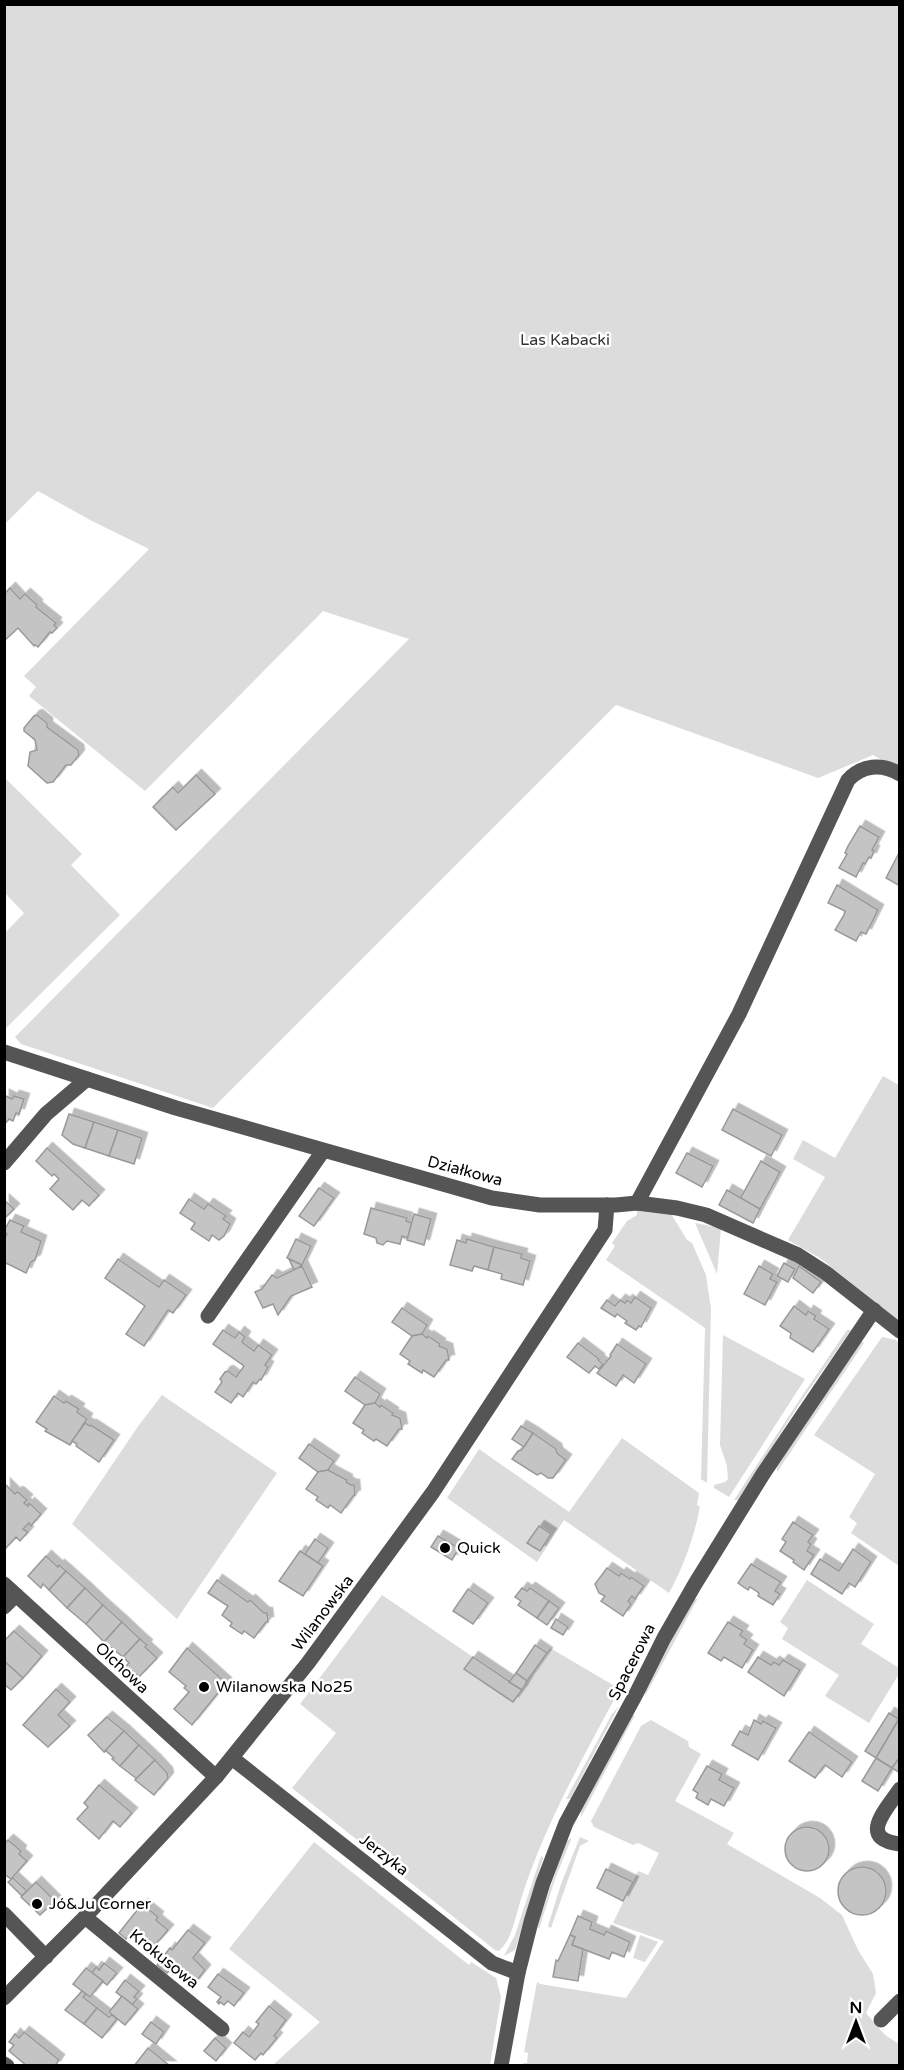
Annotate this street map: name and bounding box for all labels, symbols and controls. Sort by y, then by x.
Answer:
park label: Las Kabacki [520,330,610,350]
street label: Działkowa [425,1151,505,1191]
place label: Quick [457,1538,501,1558]
marker: Quick [438,1541,452,1555]
street label: Wilanowska [288,1571,358,1655]
street label: Spacerowa [604,1620,660,1704]
street label: Olchowa [91,1638,153,1698]
place label: Wilanowska No25 [216,1677,353,1697]
marker: Wilanowska No25 [197,1680,211,1694]
street label: Jerzyka [355,1830,413,1880]
place label: Jó&Ju Corner [49,1894,152,1914]
marker: Jó&Ju Corner [30,1897,44,1911]
street label: Krokusowa [125,1925,203,1993]
north arrow [826,1992,886,2052]
text: N [850,1998,862,2018]

